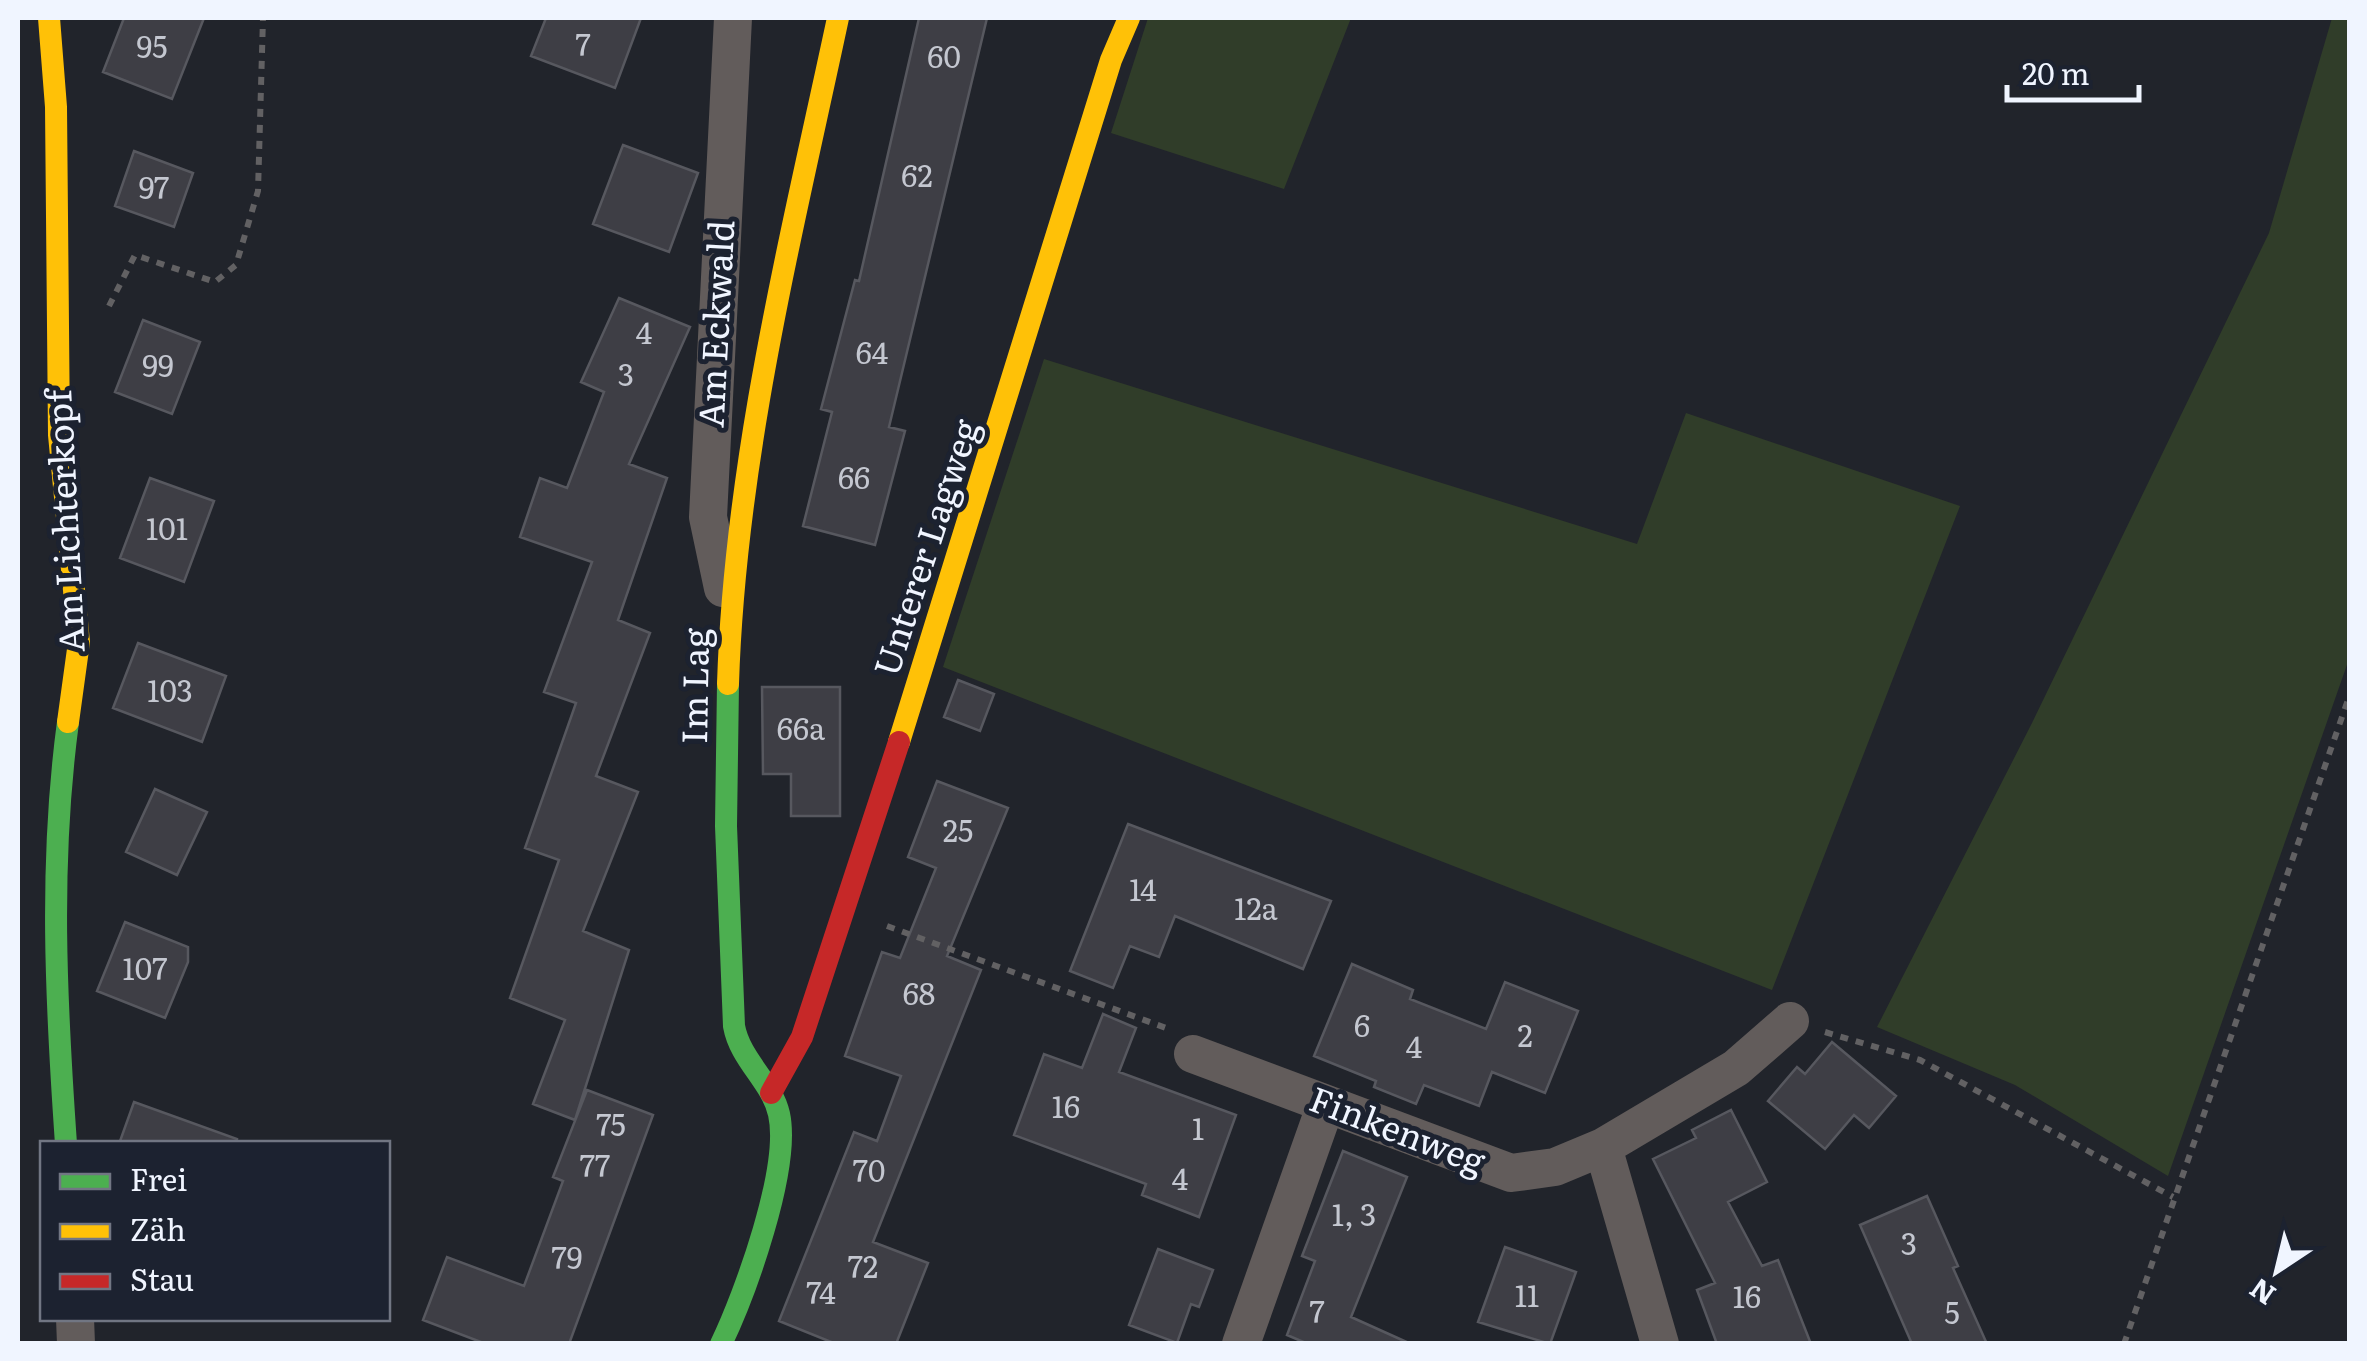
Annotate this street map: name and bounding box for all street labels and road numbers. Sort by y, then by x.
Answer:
street label: Am Eckwald [683,219,745,429]
street label: Am Lichterkopf [30,386,96,654]
street label: Unterer Lagweg [858,412,990,682]
street label: Im Lag [666,627,720,744]
street label: Finkenweg [1303,1071,1494,1186]

